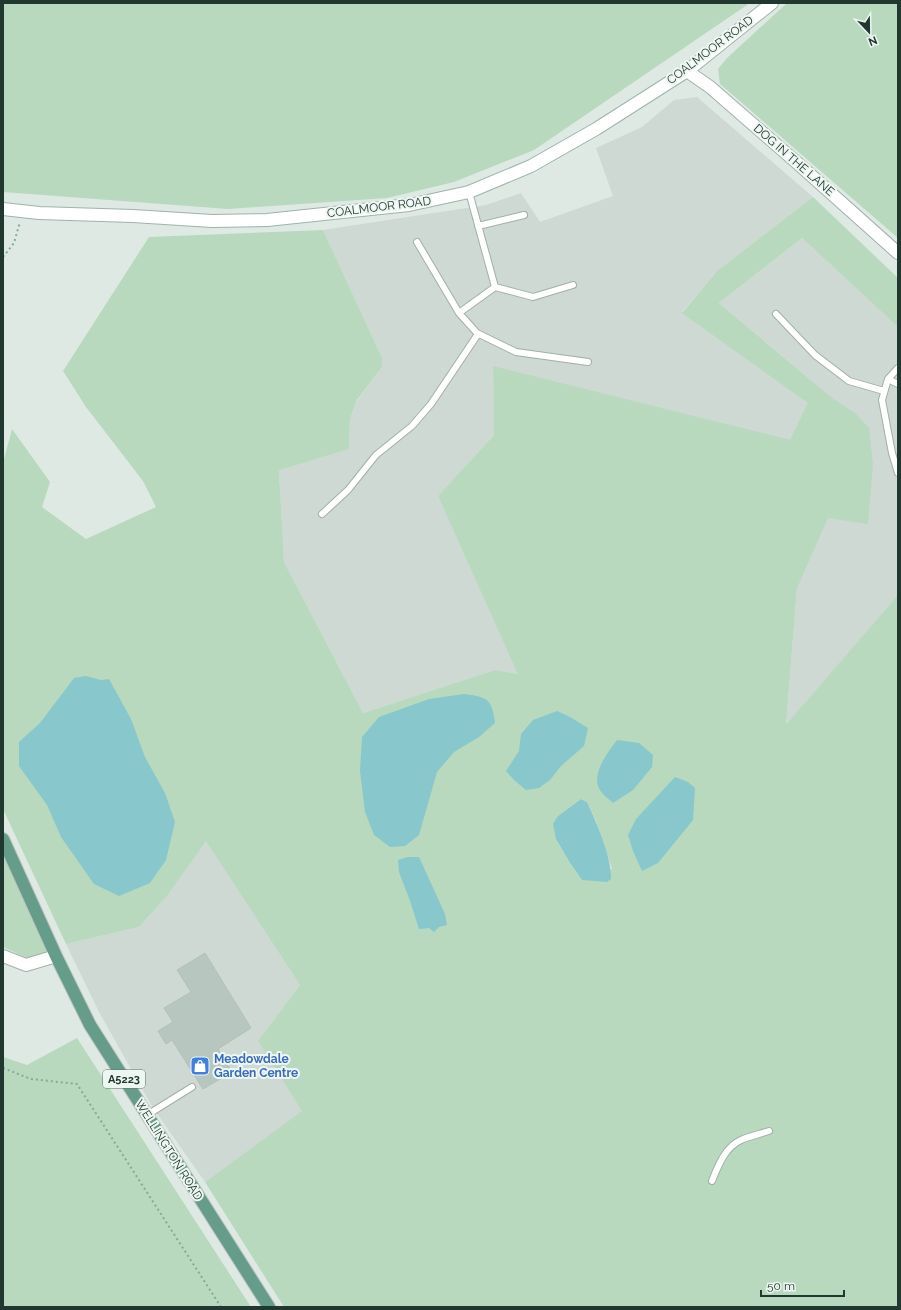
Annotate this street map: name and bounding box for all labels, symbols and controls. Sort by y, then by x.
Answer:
north arrow [849,12,889,52]
street label: COALMOOR ROAD [664,13,756,87]
text: N [866,33,879,48]
street label: DOG IN THE LANE [751,121,837,199]
street label: COALMOOR ROAD [326,194,432,220]
place label: Meadowdale Garden Centre [214,1052,298,1080]
shop icon: Meadowdale Garden Centre [189,1055,211,1077]
road number: A5223 [103,1070,145,1088]
street label: WELLINGTON ROAD [132,1097,206,1203]
scale bar [761,1272,844,1298]
text: 50 m [767,1279,795,1293]

